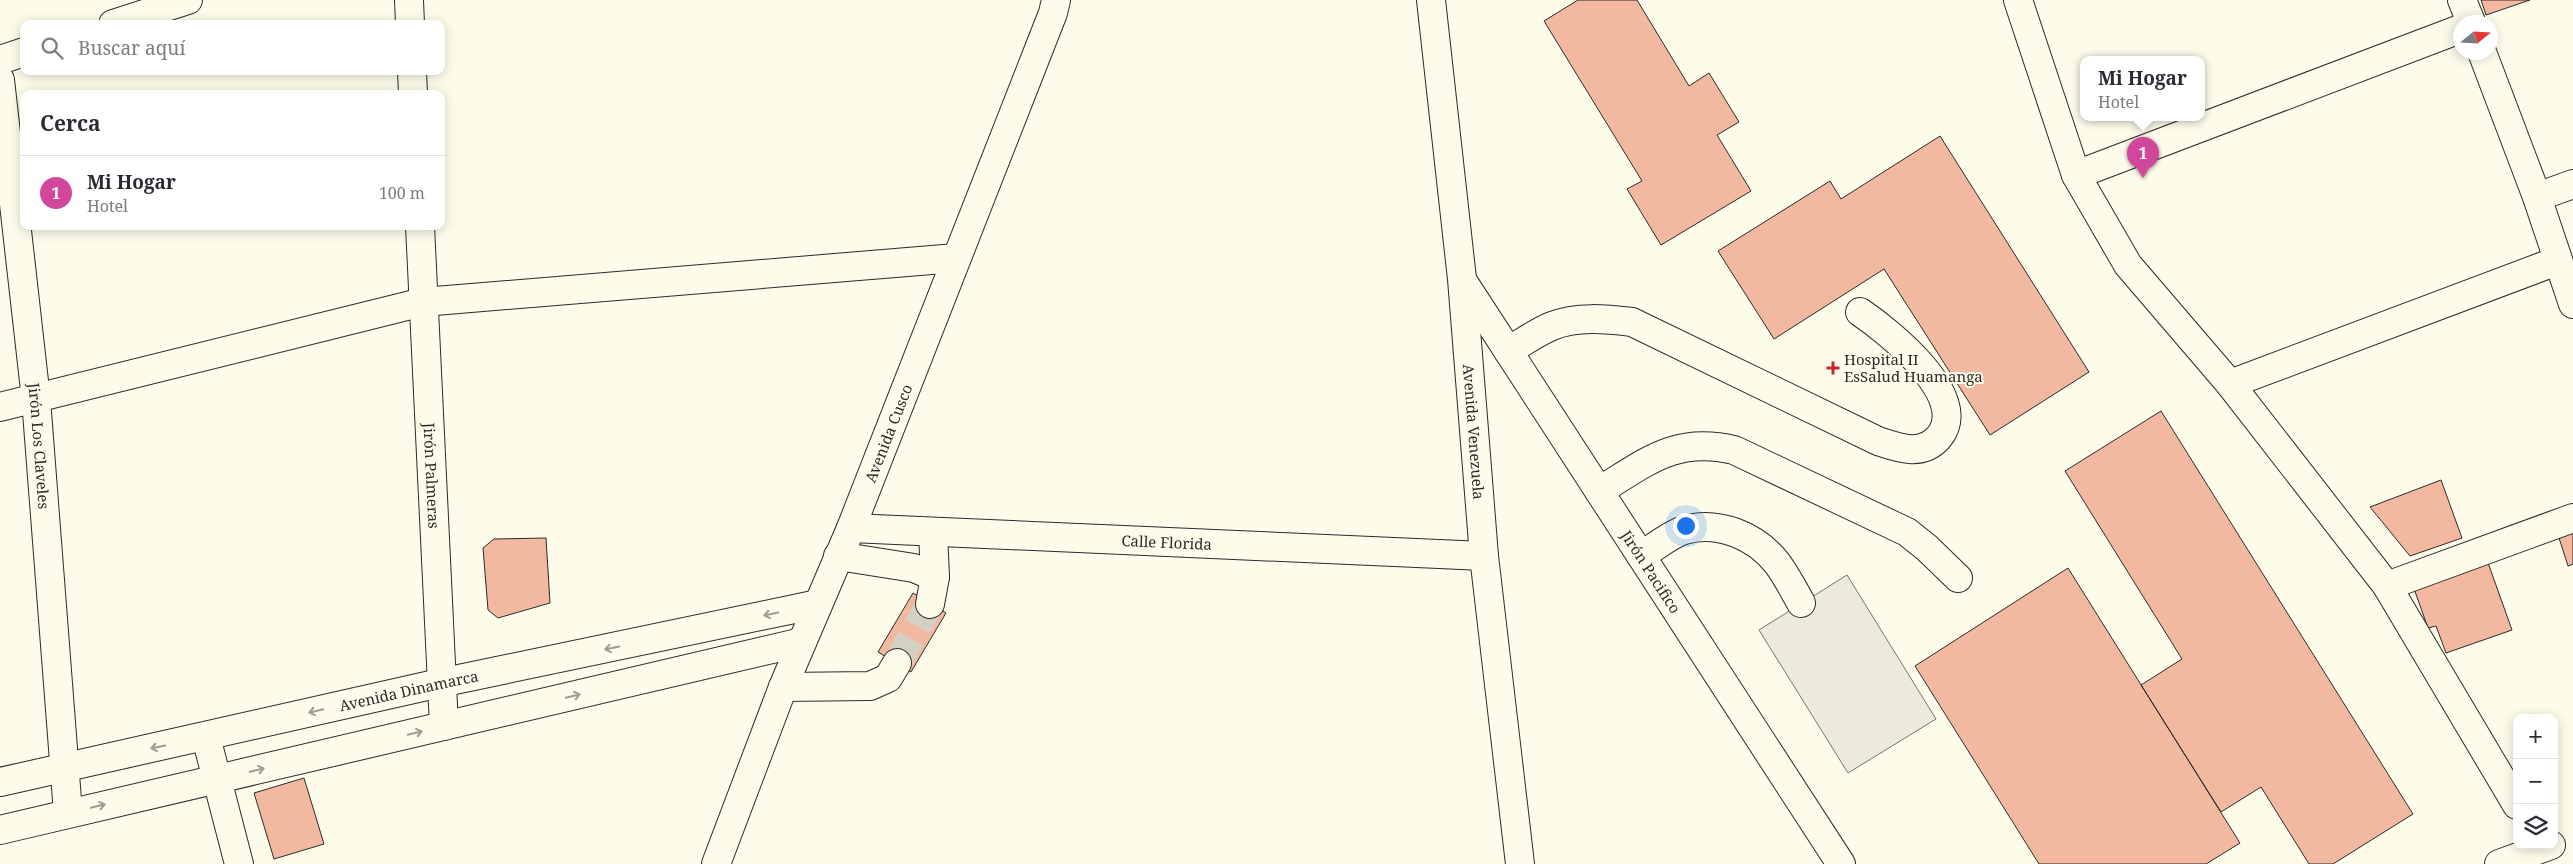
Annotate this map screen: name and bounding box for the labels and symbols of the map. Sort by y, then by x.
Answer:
north arrow [2453,15,2498,60]
pin: 1 [2127,137,2159,178]
place label: Hospital II EsSalud Huamanga [1844,349,1983,386]
marker: Hospital II EsSalud Huamanga [1826,361,1840,375]
street label: Avenida Venezuela [1459,363,1489,500]
street label: Jirón Los Claveles [24,381,54,510]
street label: Avenida Cusco [860,381,916,485]
street label: Jirón Palmeras [419,421,445,529]
your location [1673,513,1699,539]
street label: Jirón Pacifico [1616,525,1686,617]
street label: Calle Florida [1121,530,1212,554]
one-way arrow [763,610,779,619]
one-way arrow [604,643,620,653]
street label: Avenida Dinamarca [337,665,480,715]
one-way arrow [565,691,581,700]
one-way arrow [309,707,325,716]
one-way arrow [406,728,422,737]
one-way arrow [150,743,166,752]
one-way arrow [248,765,264,774]
one-way arrow [90,801,106,810]

